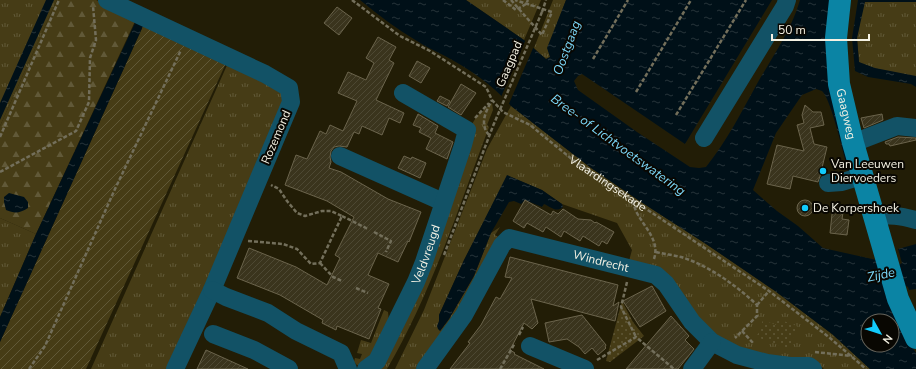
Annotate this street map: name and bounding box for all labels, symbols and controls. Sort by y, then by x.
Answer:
scale bar [772,16,869,42]
water label: Oostgaag [549,18,585,78]
text: 50 m [778,22,806,38]
street label: Gaagpad [492,38,526,90]
street label: Gaagweg [832,87,860,141]
water label: Bree- of Lichtvoetswatering [547,90,689,200]
street label: Rozemond [257,108,295,166]
street label: Vlaardingsekade [565,151,650,215]
place label: Van Leeuwen Diervoeders [830,156,904,186]
marker: Van Leeuwen Diervoeders [818,166,828,176]
place label: De Korpershoek [813,200,900,216]
marker: De Korpershoek [800,203,810,213]
street label: Veldvreugd [408,223,444,288]
street label: Windrecht [571,246,631,276]
water label: Zijde [865,263,897,287]
north arrow [860,313,900,353]
text: N [879,331,896,347]

